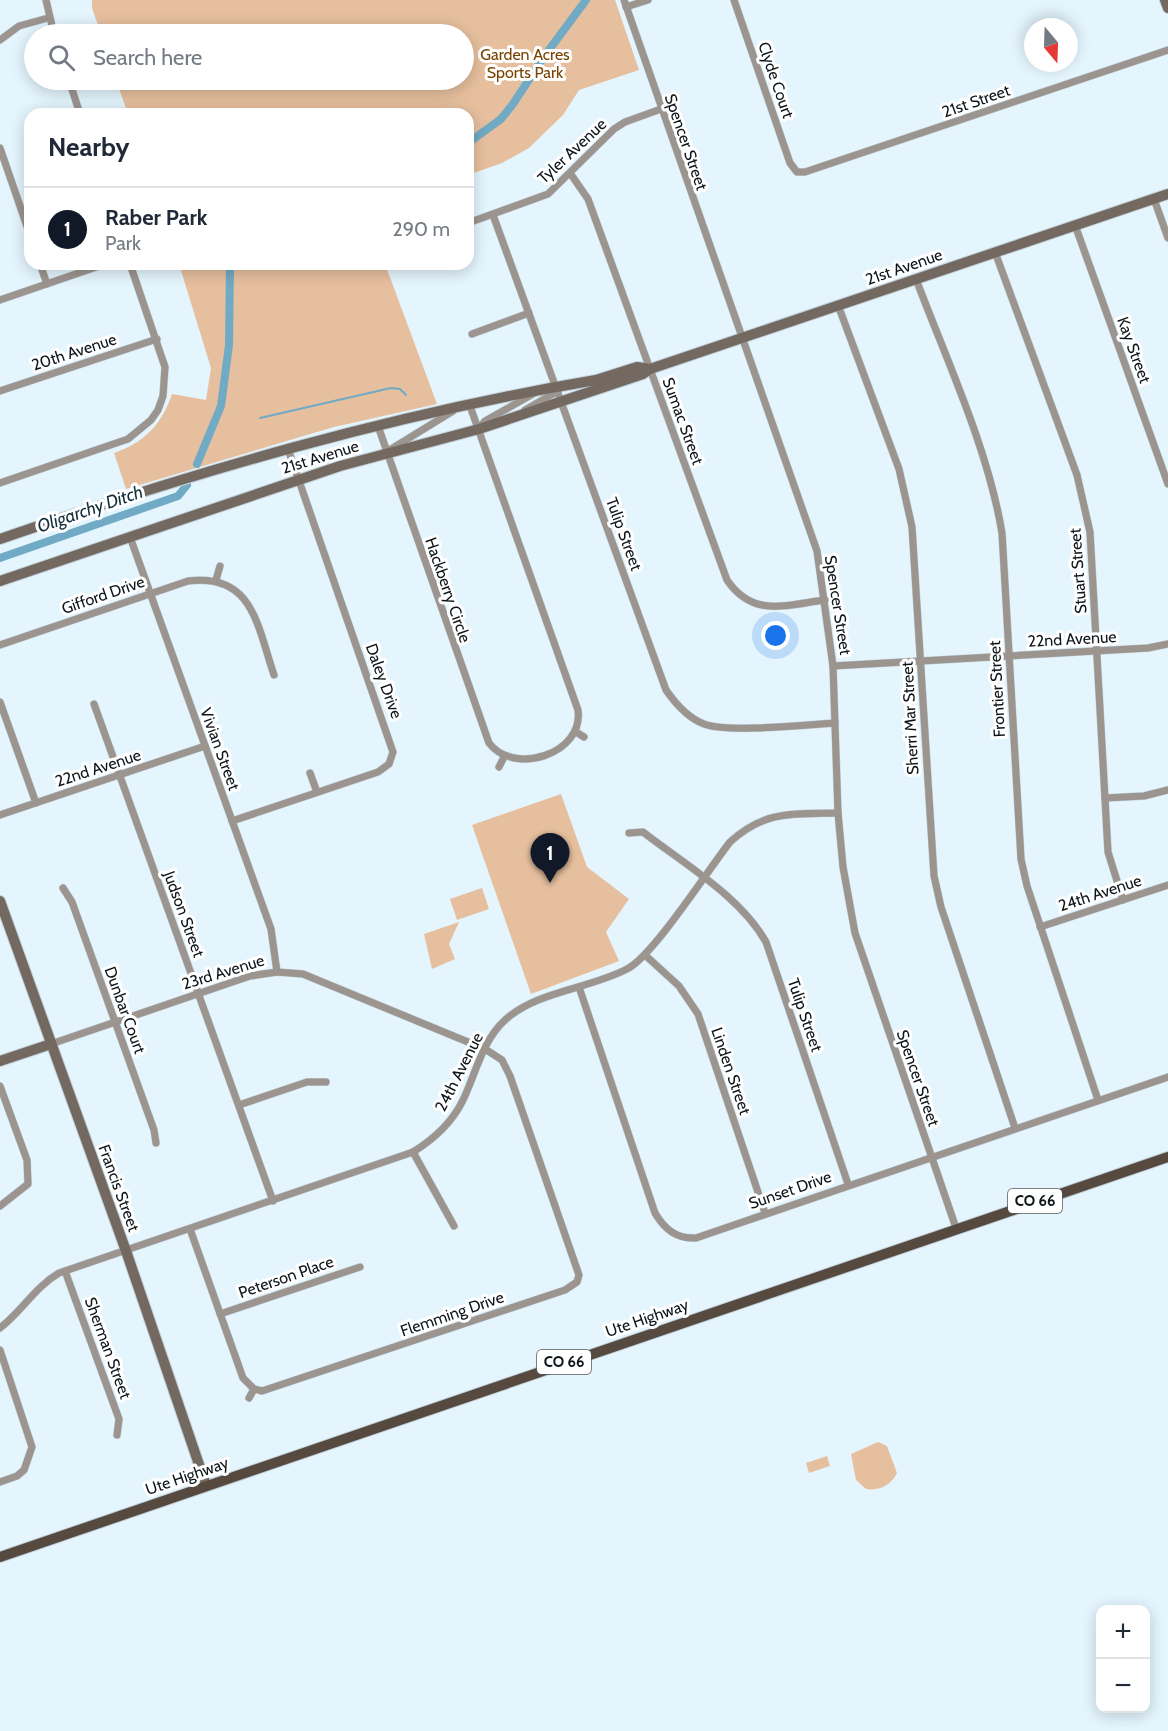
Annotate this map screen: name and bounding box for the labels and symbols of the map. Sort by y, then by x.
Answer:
north arrow [1024,18,1078,72]
street label: Clyde Court [754,39,798,121]
park label: Garden Acres Sports Park [480,45,570,82]
street label: 21st Street [940,80,1013,121]
street label: Spencer Street [661,91,712,193]
street label: Tyler Avenue [534,115,610,187]
street label: 21st Avenue [863,245,945,289]
street label: Kay Street [1113,314,1155,386]
street label: 20th Avenue [29,329,119,375]
street label: Sumac Street [658,375,708,468]
street label: 21st Avenue [279,436,361,478]
water label: Oligarchy Ditch [34,481,146,537]
street label: Tulip Street [602,495,646,574]
street label: Stuart Street [1065,527,1090,614]
street label: Hackberry Circle [421,535,475,645]
street label: Spencer Street [821,554,855,657]
street label: Gifford Drive [59,572,147,618]
your location [761,621,790,650]
street label: 22nd Avenue [1027,627,1117,651]
street label: Frontier Street [985,640,1009,738]
street label: Daley Drive [362,641,406,721]
street label: Sherri Mar Street [898,660,922,775]
street label: Vivian Street [196,705,244,793]
street label: 22nd Avenue [53,745,143,791]
pin: 1 [530,834,570,883]
street label: Judson Street [159,867,209,960]
street label: 24th Avenue [1056,871,1144,915]
street label: 23rd Avenue [180,950,266,994]
street label: Dunbar Court [100,964,150,1057]
street label: Tulip Street [784,976,827,1055]
street label: Linden Street [707,1025,755,1118]
street label: Spencer Street [893,1027,944,1129]
street label: 24th Avenue [431,1029,487,1115]
street label: Francis Street [94,1142,144,1235]
street label: Sunset Drive [746,1167,834,1213]
road number: CO 66 [1008,1189,1062,1213]
street label: Peterson Place [236,1252,336,1302]
street label: Flemming Drive [398,1287,506,1341]
street label: Sherman Street [81,1295,135,1402]
street label: Ute Highway [603,1295,691,1341]
road number: CO 66 [537,1350,591,1374]
street label: Ute Highway [143,1453,231,1499]

